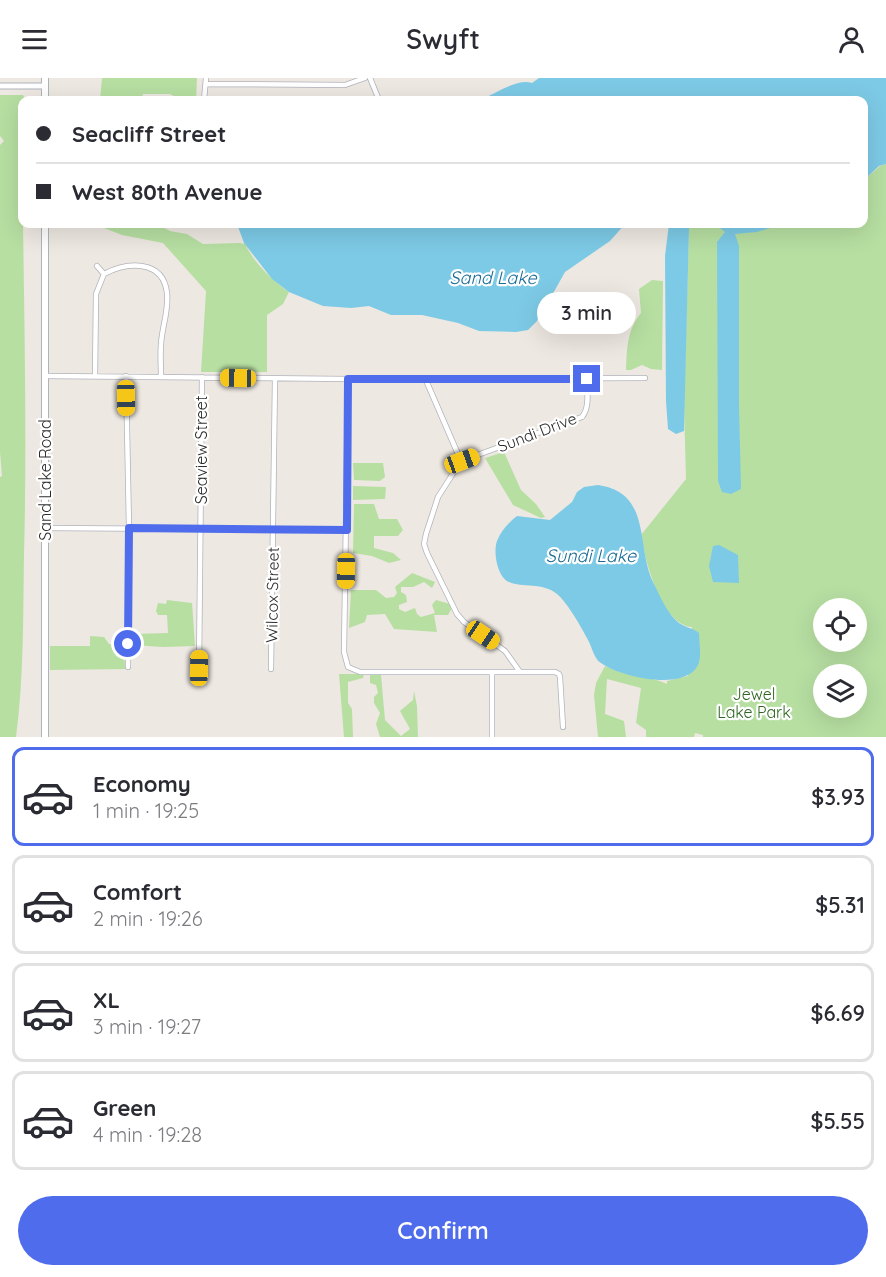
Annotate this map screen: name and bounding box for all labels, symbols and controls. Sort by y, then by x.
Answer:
text: Swyft [406,22,480,56]
icon: menu [18,23,51,56]
icon: person [835,23,868,56]
text: Seacliff Street [72,120,226,148]
text: West 80th Avenue [72,178,262,206]
water label: Sand Lake [449,266,537,289]
callout: 3 min [538,292,636,334]
text: 3 min [561,300,612,325]
route end [573,365,600,392]
car [220,369,256,387]
car [117,380,135,416]
street label: Seaview Street [191,396,211,504]
street label: Sundi Drive [495,408,579,456]
street label: Sand Lake Road [35,419,55,541]
car [442,446,482,476]
water label: Sundi Lake [546,544,637,567]
street label: Wilcox Street [261,547,283,643]
car [337,553,355,589]
map controls [813,598,867,718]
button: locate [813,598,867,652]
car [463,617,503,653]
route start [114,630,141,657]
car [190,650,208,686]
button: layers [813,664,867,718]
park label: Jewel Lake Park [717,684,791,722]
icon: car [21,770,75,824]
text: Economy [93,770,191,798]
text: $3.93 [811,783,865,811]
text: 1 min · 19:25 [93,798,199,823]
icon: car [21,878,75,932]
text: Comfort [93,878,182,906]
text: $5.31 [815,891,865,919]
text: 2 min · 19:26 [93,906,203,931]
icon: car [21,986,75,1040]
text: XL [93,986,120,1014]
text: $6.69 [811,999,865,1027]
text: 3 min · 19:27 [93,1014,201,1039]
icon: car [21,1094,75,1148]
text: Green [93,1094,156,1122]
text: $5.55 [811,1107,865,1135]
text: 4 min · 19:28 [93,1122,202,1147]
button: Confirm [18,1196,868,1265]

